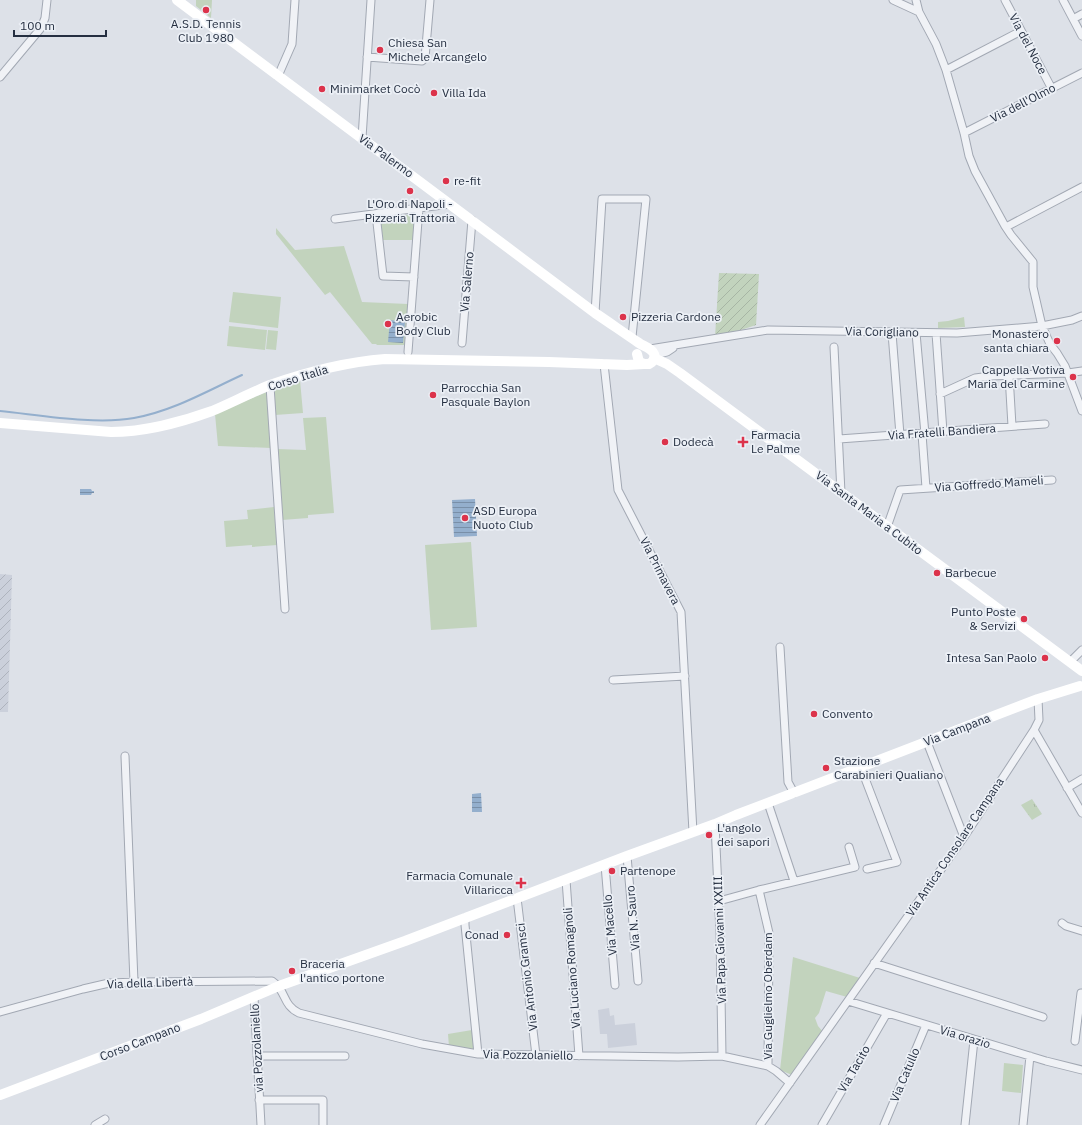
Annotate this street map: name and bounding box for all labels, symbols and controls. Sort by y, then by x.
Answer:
marker: A.S.D. Tennis Club 1980 [201,5,211,15]
street label: Via del Noce [1006,11,1051,77]
scale bar [14,12,106,38]
place label: A.S.D. Tennis Club 1980 [171,16,241,45]
text: 100 m [20,18,55,33]
place label: Chiesa San Michele Arcangelo [388,35,487,64]
marker: Chiesa San Michele Arcangelo [375,45,385,55]
street label: Via dell'Olmo [988,80,1058,125]
place label: Minimarket Cocò [330,81,421,96]
marker: Minimarket Cocò [317,84,327,94]
place label: Villa Ida [442,85,487,100]
marker: Villa Ida [429,88,439,98]
street label: Via Palermo [356,131,417,181]
place label: re-fit [454,173,481,188]
marker: re-fit [441,176,451,186]
marker: L'Oro di Napoli - Pizzeria Trattoria [405,186,415,196]
place label: L'Oro di Napoli - Pizzeria Trattoria [365,196,456,225]
street label: Via Salerno [456,251,477,313]
place label: Aerobic Body Club [396,309,451,338]
place label: Pizzeria Cardone [631,309,721,324]
marker: Pizzeria Cardone [618,312,628,322]
marker: Aerobic Body Club [383,319,393,329]
street label: Via Corigliano [845,323,919,340]
place label: Monastero santa chiara [983,326,1050,355]
marker: Monastero santa chiara [1052,336,1062,346]
street label: Corso Italia [266,361,330,394]
place label: Cappella Votiva Maria del Carmine [967,362,1066,391]
marker: Cappella Votiva Maria del Carmine [1068,372,1078,382]
place label: Parrocchia San Pasquale Baylon [441,380,530,409]
marker: Parrocchia San Pasquale Baylon [428,390,438,400]
street label: Via Fratelli Bandiera [887,420,997,443]
place label: Farmacia Le Palme [751,427,801,456]
place label: Dodecà [673,434,714,449]
marker: Dodecà [660,437,670,447]
marker: Farmacia Le Palme [738,437,748,447]
street label: Via Santa Maria a Cubito [813,467,926,558]
street label: Via Goffredo Mameli [934,472,1044,495]
place label: ASD Europa Nuoto Club [473,503,537,532]
marker: ASD Europa Nuoto Club [460,513,470,523]
street label: Via Primavera [637,534,684,608]
place label: Barbecue [945,565,997,580]
marker: Barbecue [932,568,942,578]
place label: Punto Poste & Servizi [951,604,1016,633]
marker: Punto Poste & Servizi [1019,614,1029,624]
place label: Intesa San Paolo [946,650,1037,665]
marker: Intesa San Paolo [1040,653,1050,663]
place label: Convento [822,706,873,721]
marker: Convento [809,709,819,719]
street label: Via Campana [921,710,993,749]
place label: Stazione Carabinieri Qualiano [834,753,943,782]
marker: Stazione Carabinieri Qualiano [821,763,831,773]
street label: Via Antica Consolare Campana [902,774,1007,919]
place label: L'angolo dei sapori [717,820,770,849]
marker: L'angolo dei sapori [704,830,714,840]
place label: Partenope [620,863,676,878]
marker: Partenope [607,866,617,876]
place label: Farmacia Comunale Villaricca [406,868,514,897]
street label: Via Papa Giovanni XXIII [710,876,729,1004]
marker: Farmacia Comunale Villaricca [516,878,526,888]
street label: Via N. Sauro [622,885,643,951]
street label: Via Macello [599,894,620,956]
street label: Via Luciano Romagnoli [560,907,583,1029]
street label: Via Antonio Gramsci [512,922,541,1032]
place label: Conad [465,927,499,942]
marker: Conad [502,930,512,940]
street label: Via Guglielmo Oberdam [760,932,775,1060]
place label: Braceria l'antico portone [300,956,385,985]
marker: Braceria l'antico portone [287,966,297,976]
street label: Via della Libertà [107,973,194,992]
street label: via Pozzolaniello [247,1003,266,1093]
street label: Corso Campano [97,1019,183,1064]
street label: Via orazio [938,1022,993,1051]
street label: Via Tacito [834,1042,873,1095]
street label: Via Catullo [886,1045,923,1104]
street label: Via Pozzolaniello [483,1046,574,1063]

